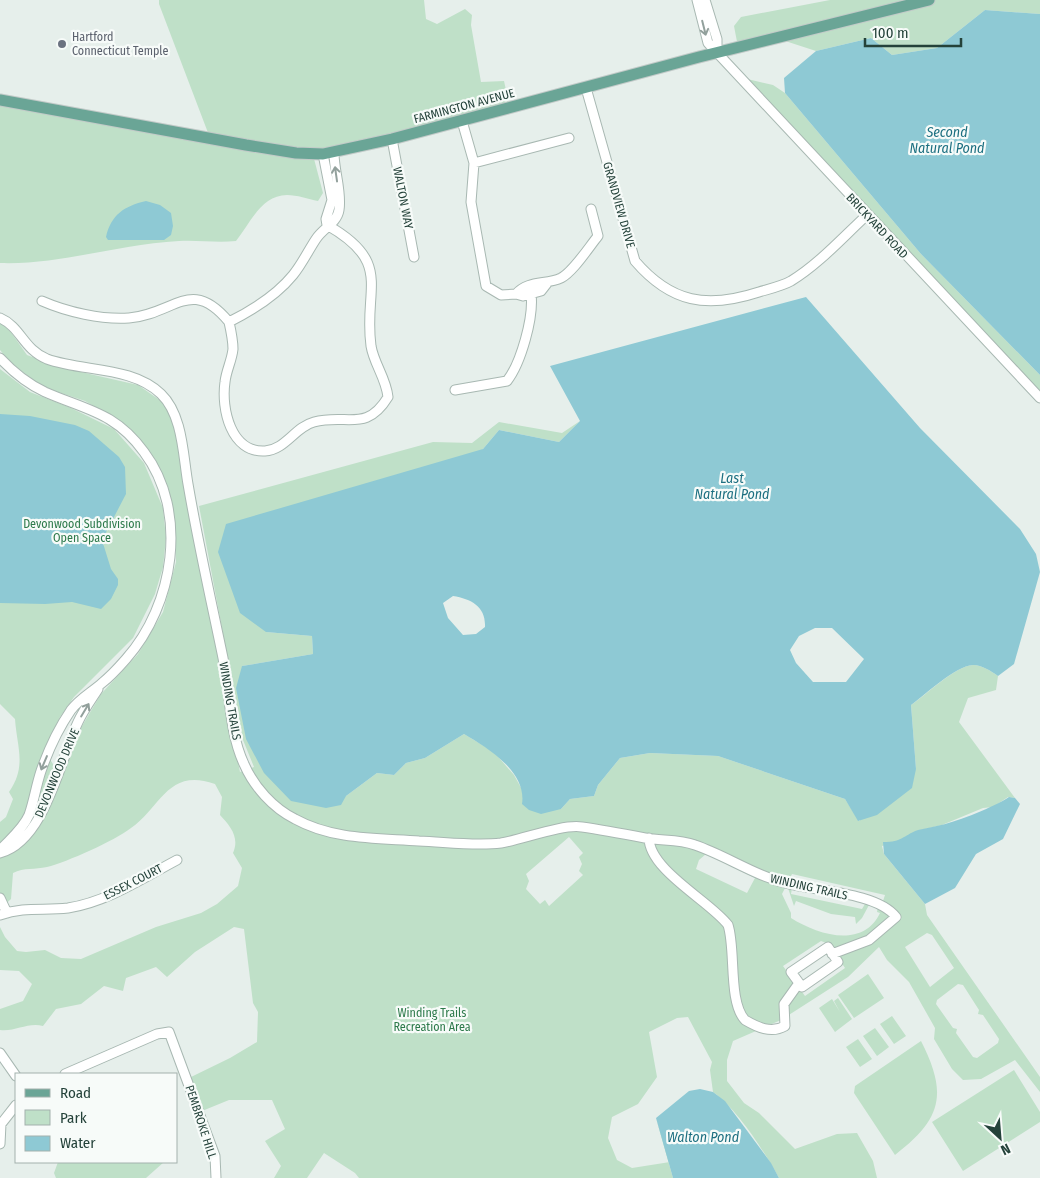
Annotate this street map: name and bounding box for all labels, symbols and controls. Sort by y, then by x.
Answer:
scale bar [865,15,961,47]
one-way arrow [700,19,709,35]
text: 100 m [872,24,909,42]
place label: Hartford Connecticut Temple [72,30,168,58]
marker: Hartford Connecticut Temple [56,38,68,50]
street label: FARMINGTON AVENUE [412,86,516,126]
water label: Second Natural Pond [909,124,985,157]
street label: GRANDVIEW DRIVE [600,160,638,250]
street label: WALTON WAY [390,166,416,230]
one-way arrow [330,167,340,183]
street label: BRICKYARD ROAD [843,191,911,261]
water label: Last Natural Pond [694,470,770,503]
park label: Devonwood Subdivision Open Space [23,517,141,545]
street label: WINDING TRAILS [216,661,244,741]
one-way arrow [80,704,90,718]
street label: DEVONWOOD DRIVE [32,726,82,820]
one-way arrow [39,755,49,770]
street label: ESSEX COURT [101,861,165,903]
street label: WINDING TRAILS [769,871,849,903]
park label: Winding Trails Recreation Area [393,1006,471,1034]
legend [15,1073,178,1163]
street label: PEMBROKE HILL [182,1083,220,1161]
text: Road [60,1084,91,1102]
text: Park [60,1109,87,1127]
north arrow [975,1113,1025,1163]
water label: Walton Pond [667,1129,740,1146]
text: Water [60,1134,96,1152]
text: N [998,1140,1013,1159]

